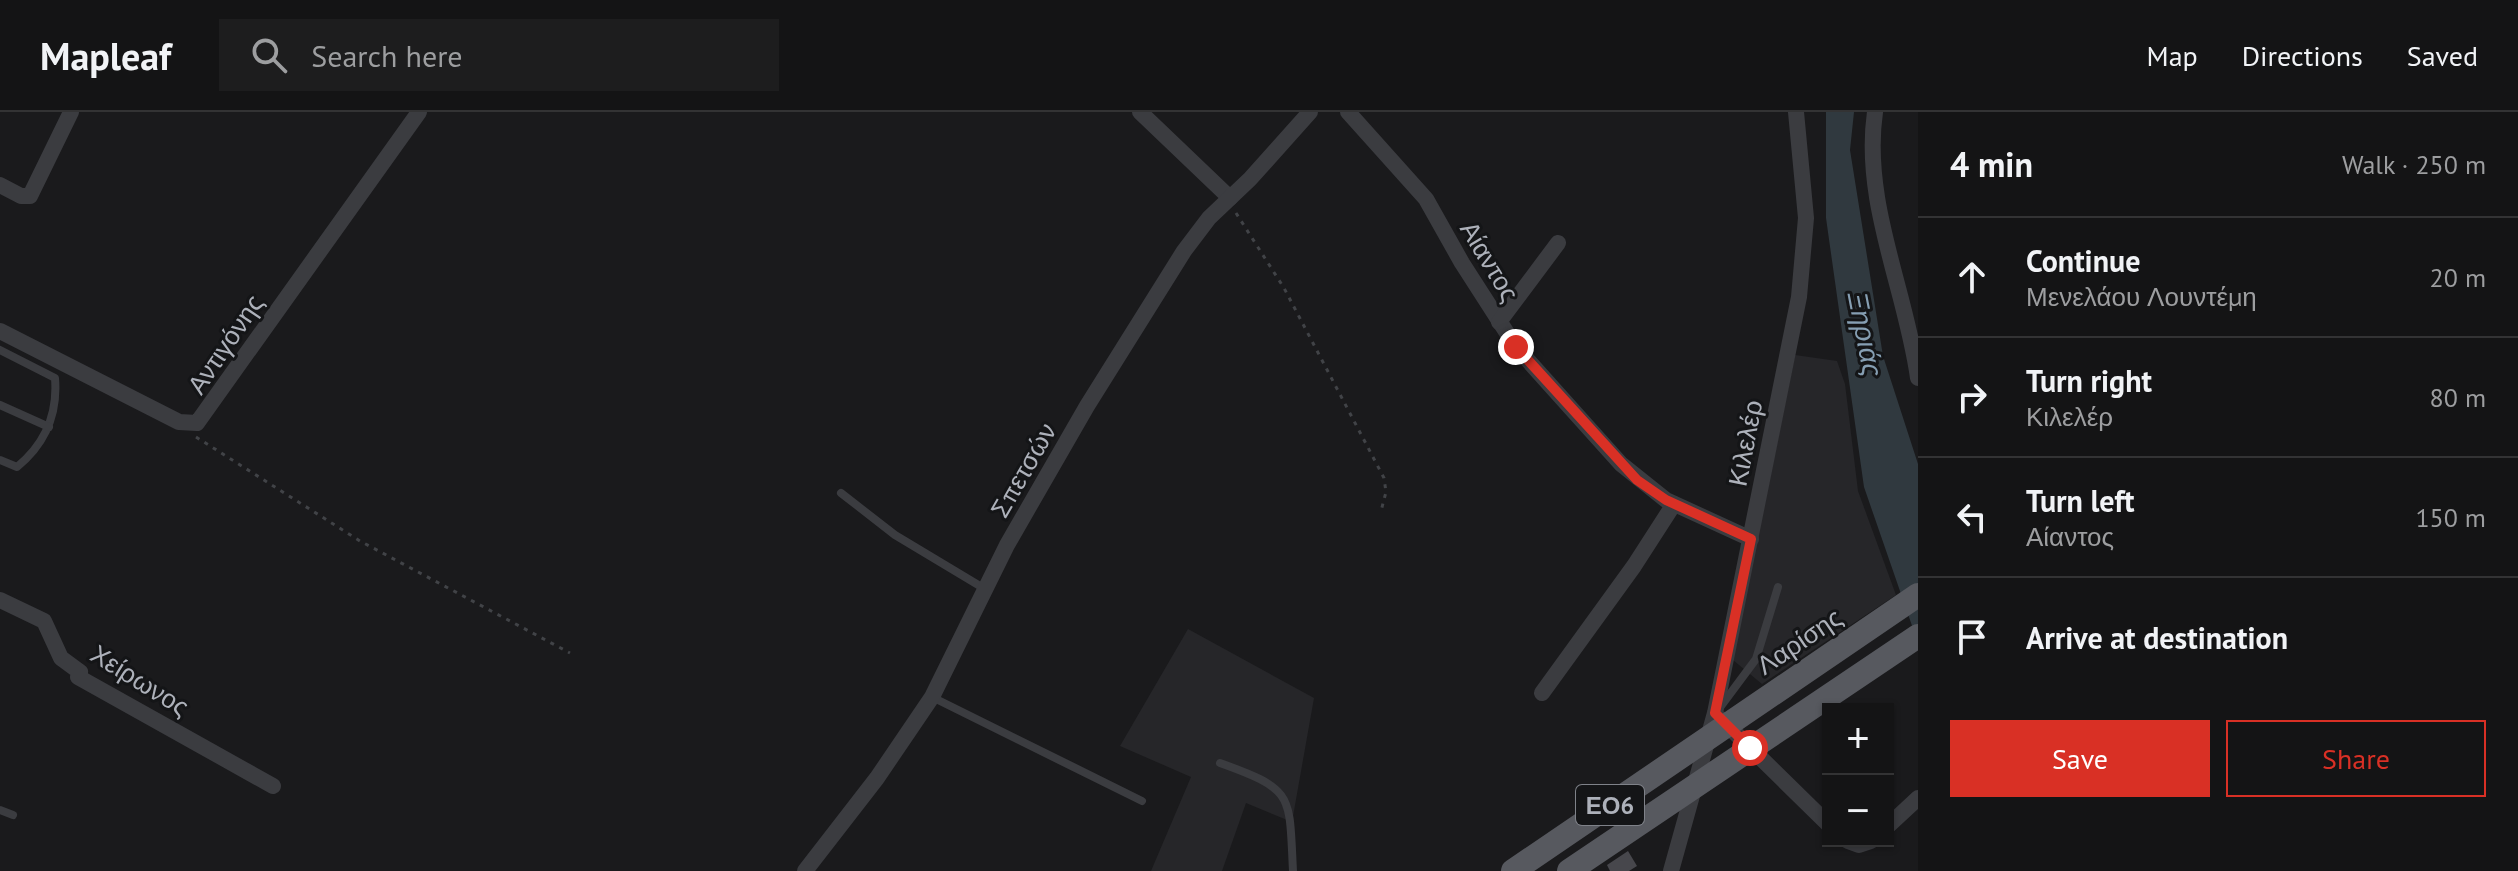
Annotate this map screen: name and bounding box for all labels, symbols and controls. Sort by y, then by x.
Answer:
search box [219,19,779,91]
text: Mapleaf [40,31,171,80]
icon: search [247,33,291,77]
text: Search here [311,36,463,75]
text: Map [2147,37,2198,74]
text: Directions [2242,37,2363,74]
text: Saved [2407,37,2478,74]
text: 4 min [1950,142,2033,186]
text: Walk · 250 m [2342,148,2486,181]
street label: Αίαντος [1453,215,1527,307]
text: Continue [2026,241,2140,280]
icon: ahead [1950,255,1994,299]
text: 20 m [2430,261,2486,294]
text: Μενελάου Λουντέμη [2026,280,2257,313]
street label: Αντιγόνης [180,288,270,400]
water label: Ξηριάς [1839,288,1892,380]
route end [1498,329,1534,365]
text: Turn right [2026,361,2152,400]
icon: right [1950,375,1994,419]
text: 80 m [2430,381,2486,414]
street label: Κιλελέρ [1720,397,1770,489]
text: Κιλελέρ [2026,400,2113,433]
street label: Σπετσών [983,417,1063,523]
text: Turn left [2026,481,2134,520]
icon: left [1950,495,1994,539]
text: 150 m [2415,501,2486,534]
text: Αίαντος [2026,520,2114,553]
street label: Λαρίσης [1750,600,1848,682]
icon: arrive [1950,615,1994,659]
text: Arrive at destination [2026,618,2288,657]
street label: Χείρωνος [85,637,195,723]
map controls [1822,703,1894,847]
button: + [1822,703,1894,775]
button: Save [1950,720,2210,797]
button: Share [2226,720,2486,797]
route start [1732,730,1768,766]
button: − [1822,775,1894,847]
road number: ΕΟ6 [1576,785,1644,825]

